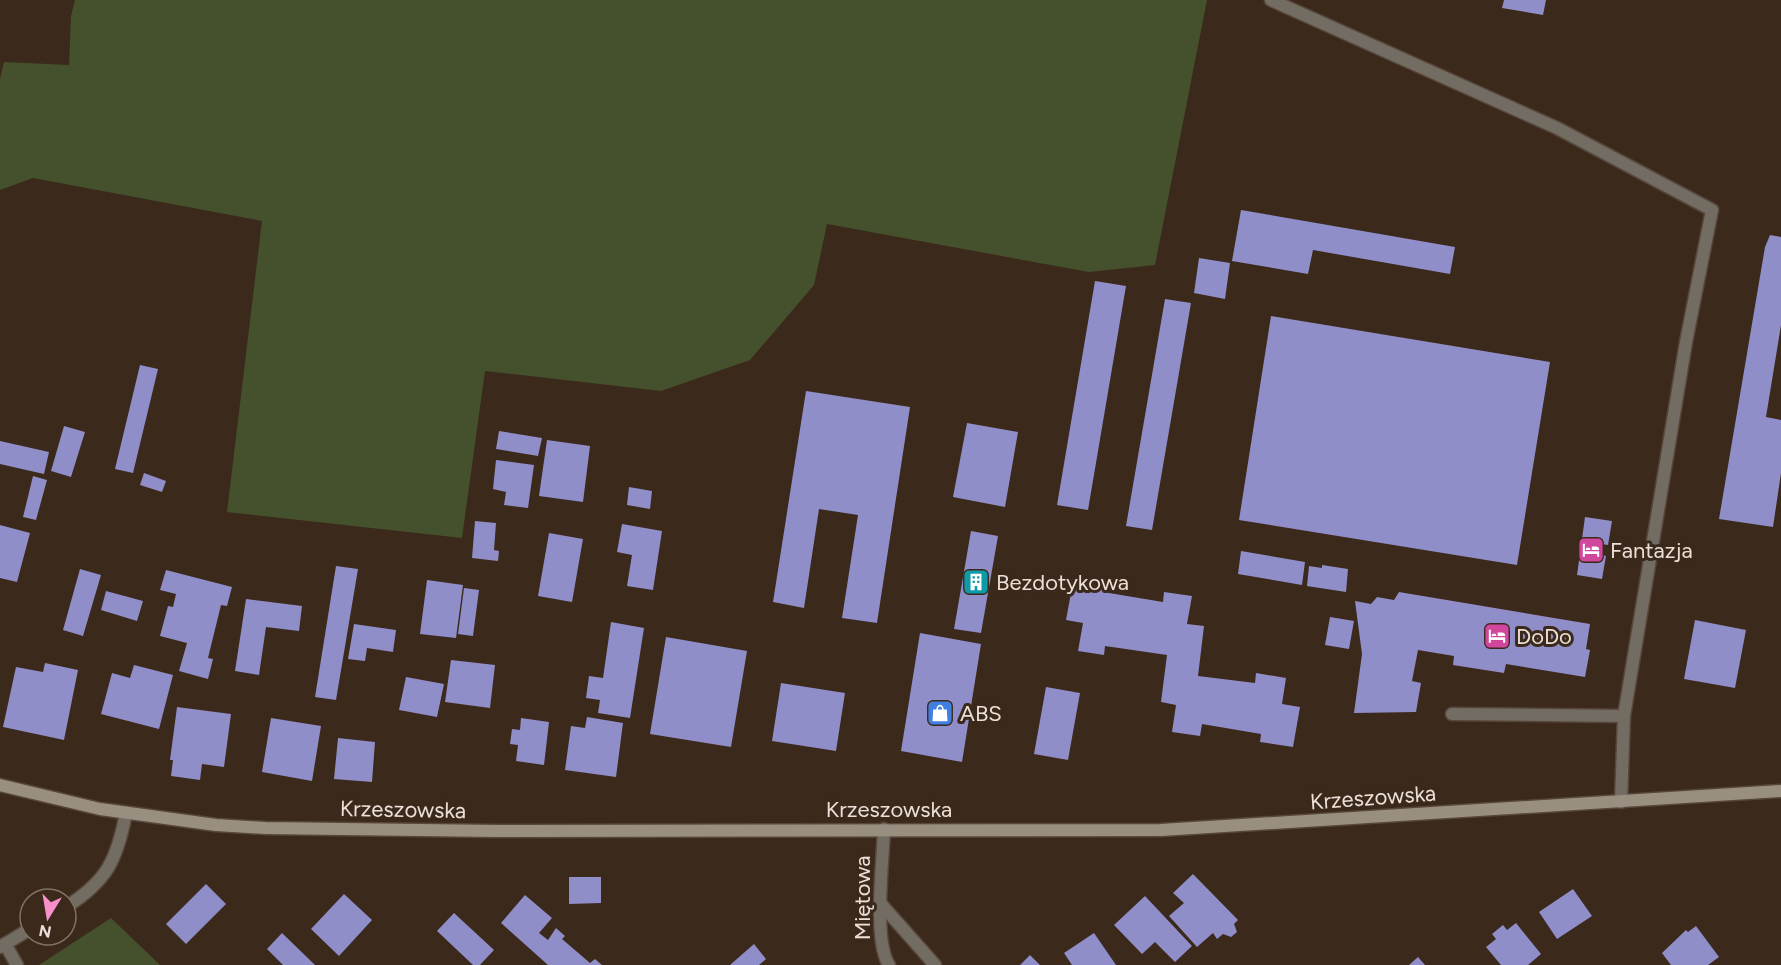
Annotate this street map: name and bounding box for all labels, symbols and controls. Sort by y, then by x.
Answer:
hotel icon: Fantazja [1576,535,1606,565]
place label: Fantazja [1610,537,1693,564]
building icon: Bezdotykowa [961,567,991,597]
place label: Bezdotykowa [996,569,1129,596]
hotel icon: DoDo [1482,621,1512,651]
place label: DoDo [1516,623,1572,650]
shop icon: ABS [925,698,955,728]
place label: ABS [960,700,1002,727]
street label: Krzeszowska [1309,780,1437,815]
street label: Krzeszowska [340,795,466,824]
street label: Krzeszowska [826,796,952,823]
street label: Miętowa [849,856,876,940]
north arrow [18,887,78,947]
text: N [37,921,53,942]

